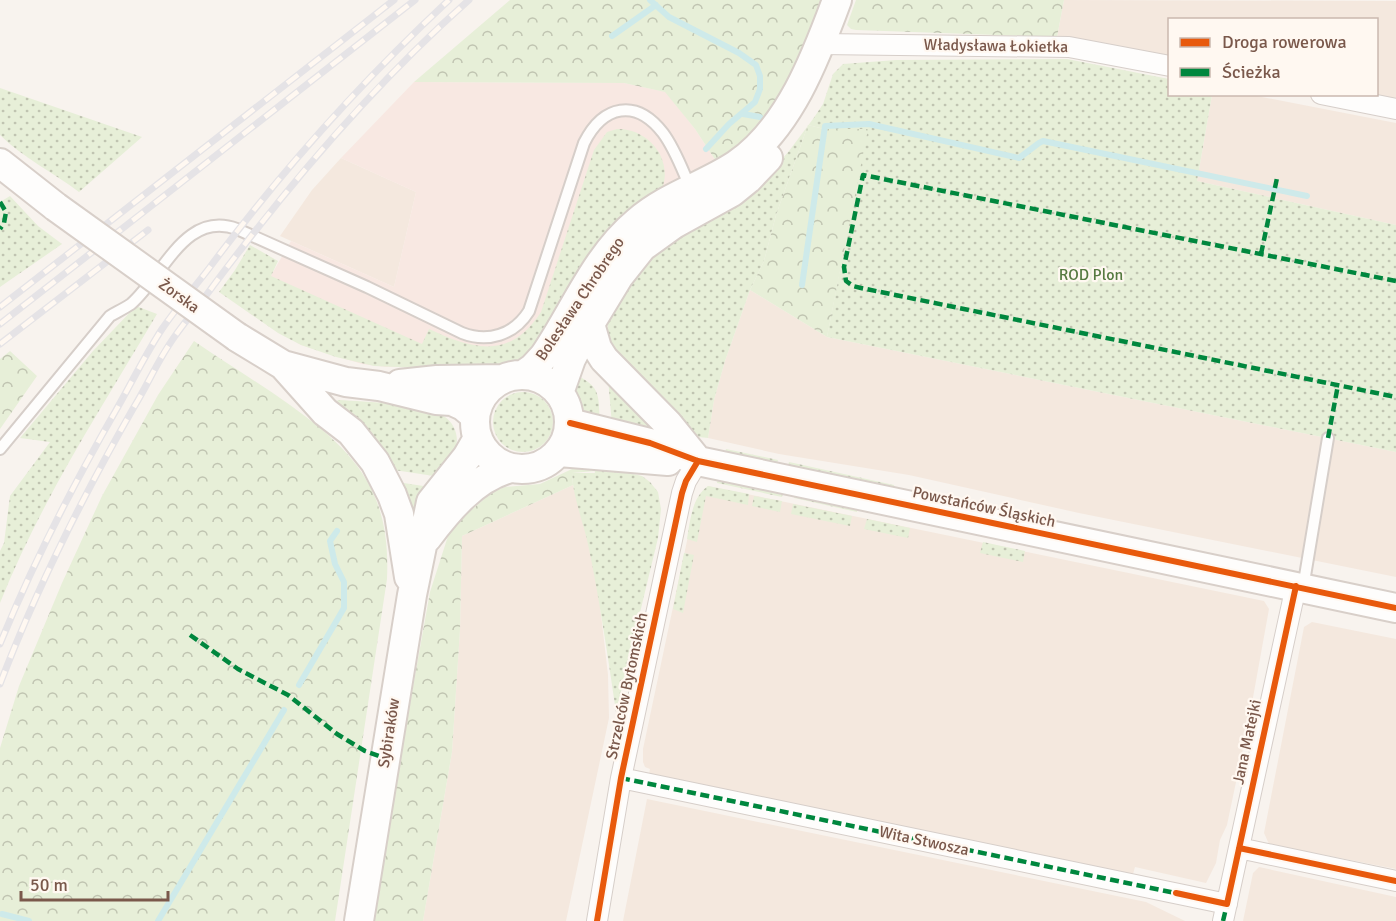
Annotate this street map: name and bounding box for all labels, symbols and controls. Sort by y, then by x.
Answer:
legend [1168,18,1378,96]
text: Droga rowerowa [1222,31,1347,53]
street label: Władysława Łokietka [924,35,1068,57]
text: Ścieżka [1222,61,1281,83]
street label: Bolesława Chrobrego [531,233,629,365]
park label: ROD Plon [1059,265,1123,285]
street label: Żorska [155,274,203,318]
street label: Powstańców Śląskich [911,482,1057,532]
street label: Strzelców Bytomskich [602,611,652,761]
street label: Sybiraków [374,696,404,769]
street label: Jana Matejki [1228,698,1266,786]
street label: Wita Stwosza [877,822,971,860]
scale bar [21,864,168,902]
text: 50 m [30,874,68,896]

